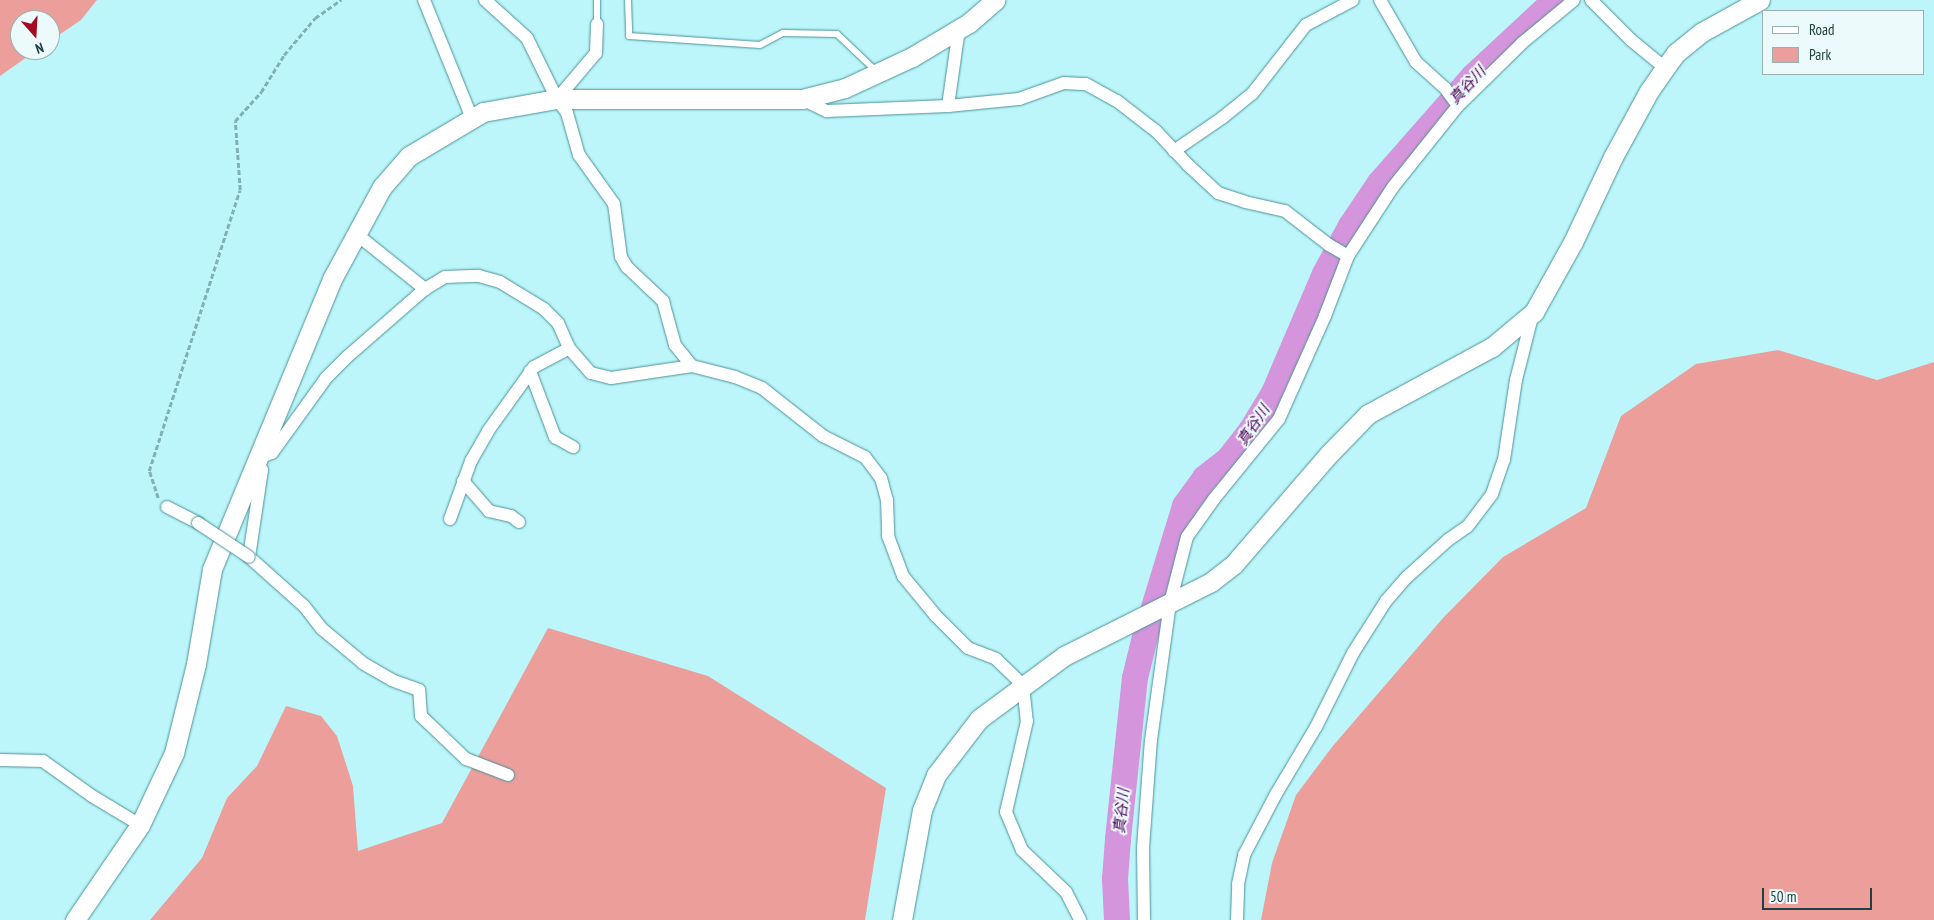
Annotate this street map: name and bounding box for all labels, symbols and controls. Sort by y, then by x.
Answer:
north arrow [10,10,60,60]
legend [1762,10,1924,75]
text: Road [1809,20,1835,39]
text: N [33,38,46,58]
text: Park [1809,45,1831,64]
water label: 真谷川 [1445,62,1489,108]
water label: 真谷川 [1233,401,1273,449]
water label: 真谷川 [1110,788,1132,834]
scale bar [1764,878,1874,910]
text: 50 m [1770,887,1796,906]

